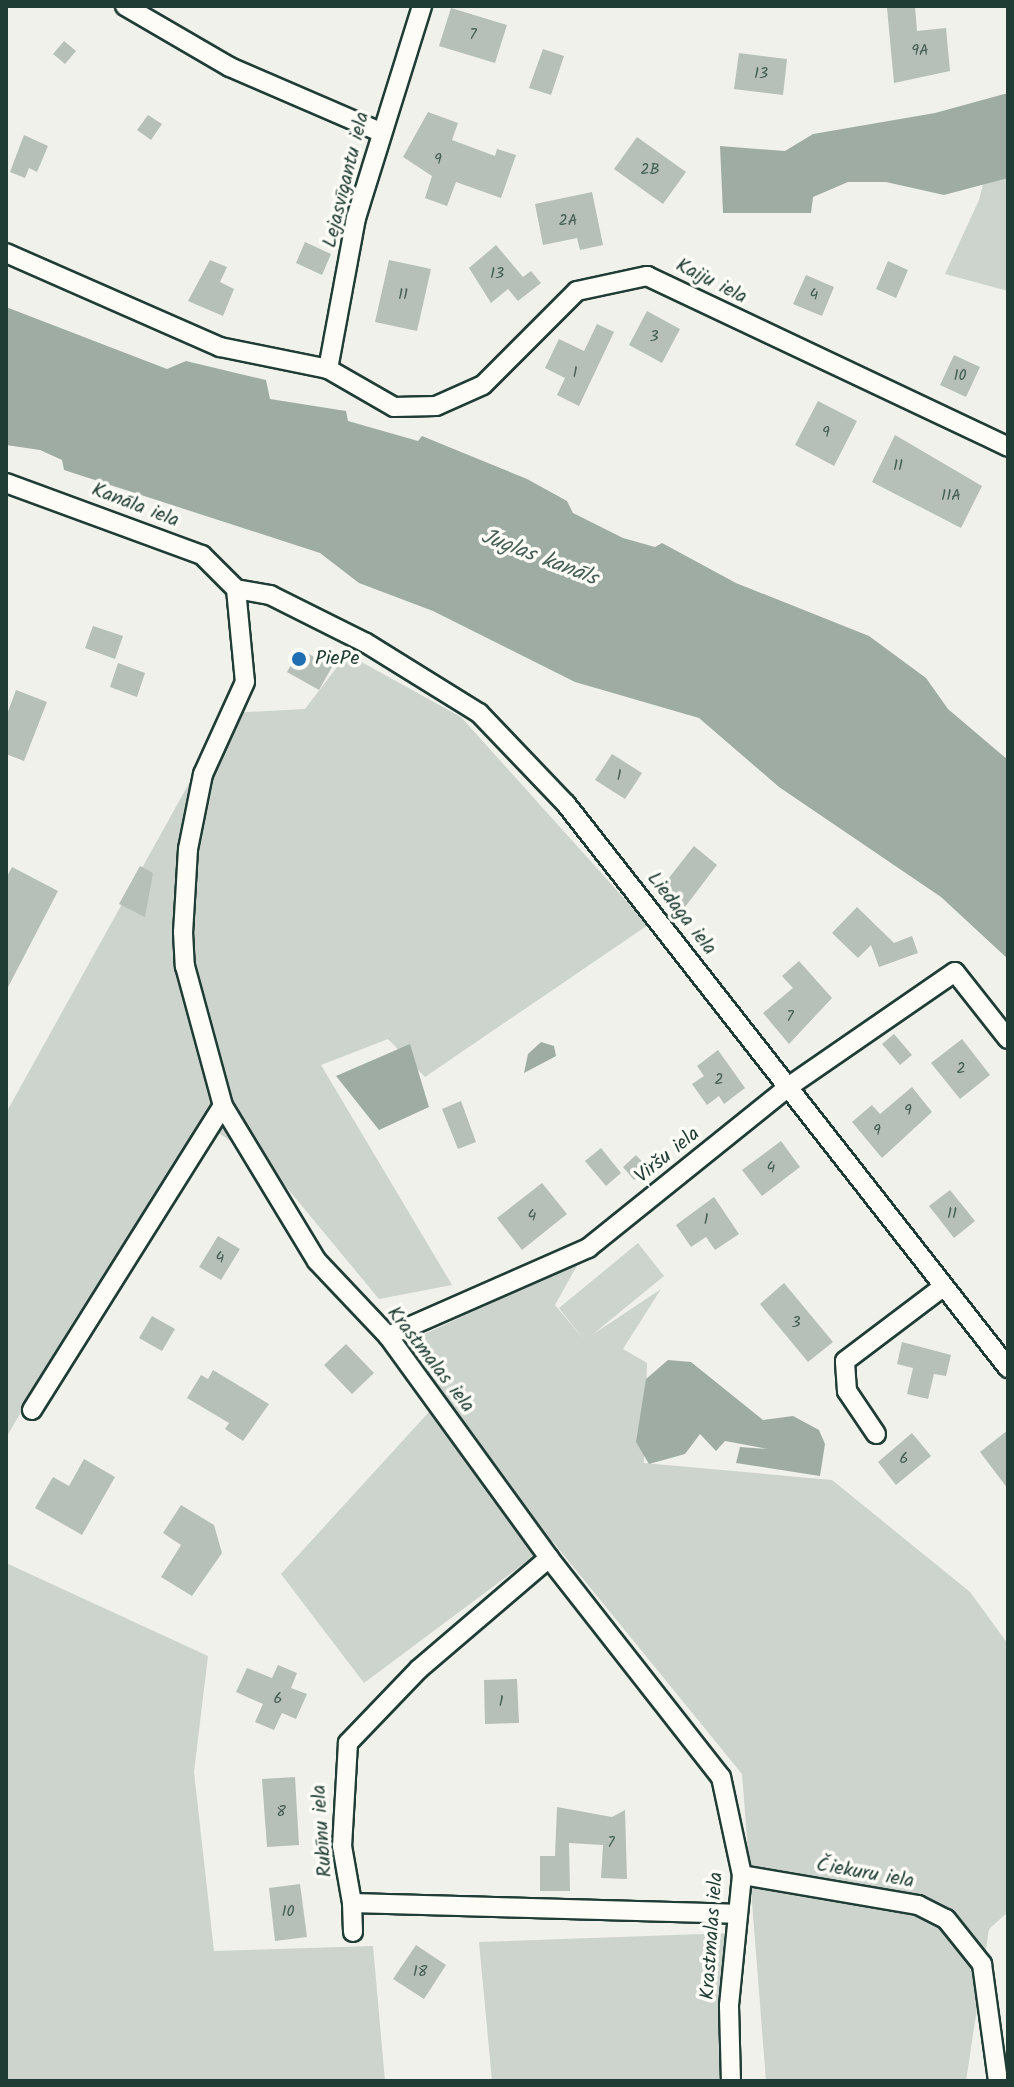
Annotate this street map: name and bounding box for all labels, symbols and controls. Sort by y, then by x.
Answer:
house number: 7 [469,25,477,45]
house number: 9A [911,41,929,61]
house number: 13 [754,64,768,84]
street label: Lejasvīgantu iela [319,110,375,250]
house number: 9 [434,150,442,170]
house number: 2B [640,160,660,180]
house number: 2A [558,211,578,231]
street label: Kaiju iela [671,254,751,310]
house number: 13 [490,264,504,284]
house number: 11 [398,285,408,305]
house number: 4 [810,285,818,305]
house number: 3 [649,327,659,347]
house number: 1 [572,363,578,383]
house number: 10 [953,366,967,386]
house number: 9 [822,423,830,443]
house number: 11 [893,456,903,476]
street label: Kanāla iela [88,478,182,534]
house number: 11A [941,486,961,506]
water label: Juglas kanāls [477,524,601,592]
place label: PiePe [315,647,359,671]
marker: PiePe [290,650,308,668]
house number: 1 [616,766,622,786]
street label: Liedaga iela [641,868,721,960]
house number: 7 [786,1007,794,1027]
house number: 2 [956,1059,966,1079]
house number: 2 [714,1070,724,1090]
house number: 9 [904,1101,912,1121]
house number: 9 [873,1121,881,1141]
street label: Viršu iela [631,1123,705,1189]
house number: 4 [767,1158,775,1178]
house number: 11 [947,1204,957,1224]
house number: 4 [528,1206,536,1226]
house number: 1 [703,1210,709,1230]
house number: 4 [216,1248,224,1268]
street label: Krastmalas iela [381,1302,479,1418]
house number: 3 [791,1313,801,1333]
house number: 6 [900,1449,908,1469]
house number: 6 [274,1689,282,1709]
house number: 1 [498,1692,504,1712]
street label: Rubīnu iela [308,1784,338,1878]
house number: 8 [276,1802,286,1822]
house number: 7 [607,1833,615,1853]
street label: Čiekuru iela [814,1854,916,1894]
street label: Krastmalas iela [697,1871,729,2001]
house number: 10 [281,1902,295,1922]
house number: 18 [413,1962,427,1982]

